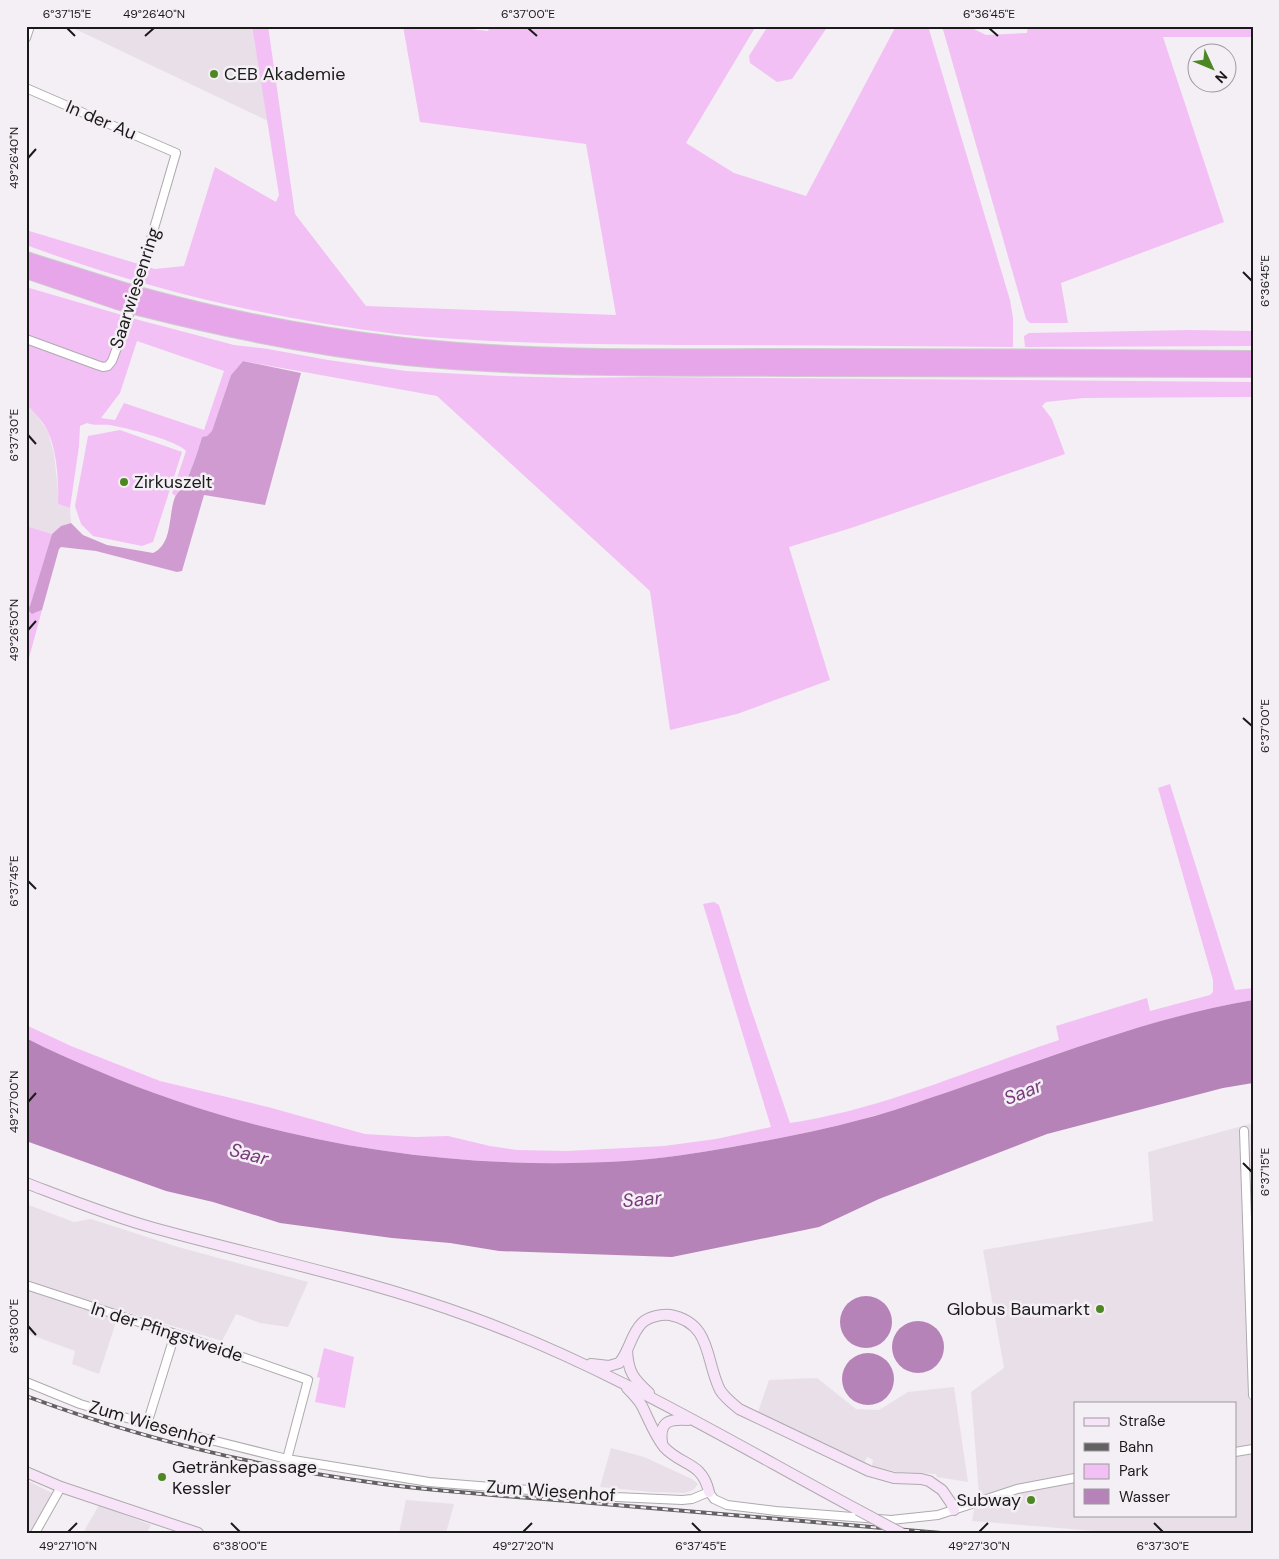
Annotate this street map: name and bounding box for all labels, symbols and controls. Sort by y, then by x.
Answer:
text: 6°37'15"E [43,6,91,22]
text: 49°26'40"N [123,6,185,22]
text: 6°37'00"E [501,6,555,22]
text: 6°36'45"E [963,6,1015,22]
north arrow [1186,42,1236,92]
place label: CEB Akademie [224,62,346,86]
text: N [1211,67,1231,87]
marker: CEB Akademie [208,68,220,80]
street label: In der Au [62,94,140,146]
text: 49°26'40"N [6,127,22,189]
street label: Saarwiesenring [104,224,166,352]
text: 6°36'45"E [1257,255,1273,307]
text: 6°37'30"E [6,408,22,461]
place label: Zirkuszelt [134,470,213,494]
marker: Zirkuszelt [118,476,130,488]
text: 49°26'50"N [6,599,22,661]
text: 6°37'00"E [1257,699,1273,753]
text: 6°37'45"E [6,855,22,907]
text: 49°27'00"N [6,1071,22,1133]
water label: Saar [1000,1073,1047,1111]
water label: Saar [227,1137,272,1171]
text: 6°37'15"E [1257,1148,1273,1196]
water label: Saar [621,1185,664,1213]
street label: In der Pfingstweide [88,1296,246,1368]
place label: Globus Baumarkt [947,1297,1090,1321]
text: 6°38'00"E [6,1298,22,1353]
marker: Globus Baumarkt [1094,1303,1106,1315]
street label: Zum Wiesenhof [86,1395,218,1453]
legend [1074,1402,1236,1516]
text: Straße [1119,1411,1166,1431]
text: Bahn [1119,1437,1153,1457]
place label: Getränkepassage Kessler [172,1455,317,1500]
text: Park [1119,1461,1149,1481]
marker: Getränkepassage Kessler [156,1471,168,1483]
street label: Zum Wiesenhof [486,1475,616,1507]
text: Wasser [1119,1487,1171,1507]
place label: Subway [956,1488,1021,1512]
marker: Subway [1025,1494,1037,1506]
text: 49°27'10"N [39,1538,97,1554]
text: 6°38'00"E [213,1538,268,1554]
text: 49°27'20"N [492,1538,554,1554]
text: 6°37'45"E [675,1538,727,1554]
text: 49°27'30"N [948,1538,1010,1554]
text: 6°37'30"E [1137,1538,1190,1554]

